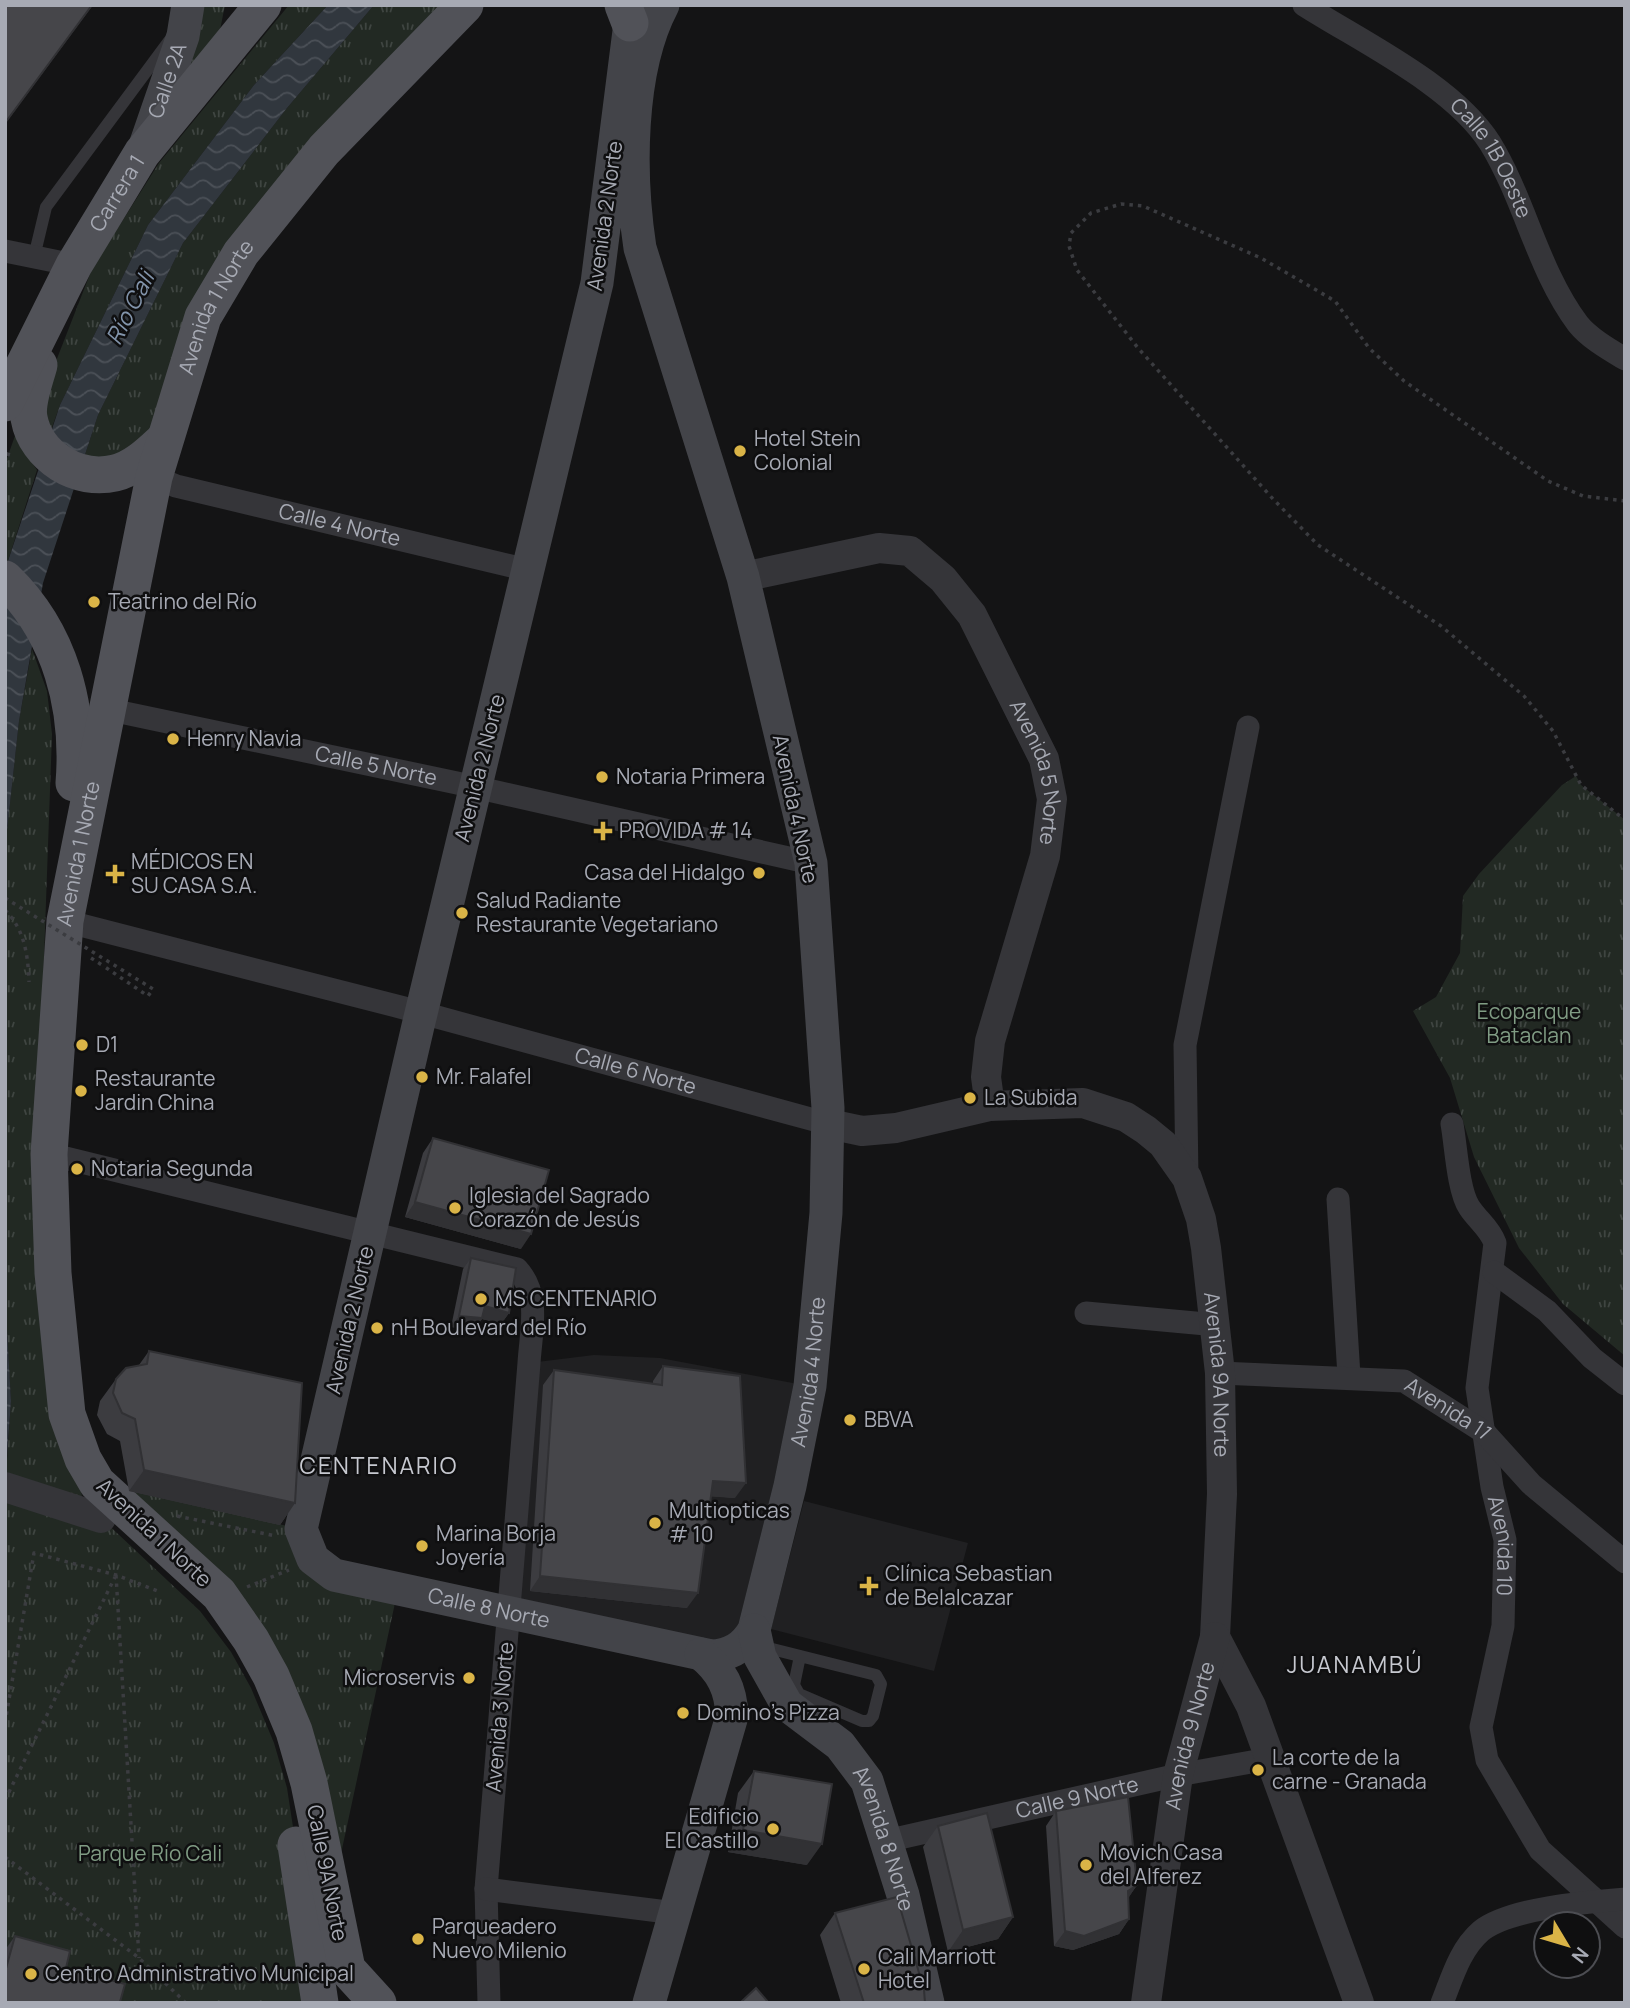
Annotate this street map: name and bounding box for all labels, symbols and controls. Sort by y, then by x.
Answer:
street label: Calle 2A [141,39,193,122]
street label: Calle 1B Oeste [1445,91,1539,222]
street label: Avenida 2 Norte [580,139,628,293]
street label: Carrera 1 [83,149,151,237]
street label: Avenida 1 Norte [171,233,260,378]
water label: Río Cali [97,263,162,350]
place label: Hotel Stein Colonial [754,424,861,476]
marker: Hotel Stein Colonial [732,443,748,459]
street label: Calle 4 Norte [276,496,404,552]
place label: Teatrino del Río [108,587,257,615]
marker: Teatrino del Río [86,594,102,610]
street label: Avenida 2 Norte [447,691,511,844]
street label: Avenida 5 Norte [1004,695,1068,847]
place label: Henry Navia [187,724,301,752]
marker: Henry Navia [165,731,181,747]
street label: Avenida 4 Norte [767,732,825,886]
street label: Calle 5 Norte [313,738,440,791]
place label: Notaria Primera [616,762,765,790]
marker: Notaria Primera [594,769,610,785]
street label: Avenida 1 Norte [49,779,106,929]
place label: PROVIDA # 14 [619,816,752,844]
marker: PROVIDA # 14 [593,821,613,841]
place label: MÉDICOS EN SU CASA S.A. [131,847,257,899]
place label: Casa del Hidalgo [584,858,745,886]
marker: MÉDICOS EN SU CASA S.A. [105,864,125,884]
marker: Casa del Hidalgo [751,865,767,881]
place label: Salud Radiante Restaurante Vegetariano [476,886,718,938]
marker: Salud Radiante Restaurante Vegetariano [454,905,470,921]
park label: Ecoparque Bataclan [1477,997,1581,1049]
place label: D1 [96,1030,118,1058]
marker: D1 [74,1037,90,1053]
street label: Calle 6 Norte [572,1040,700,1100]
place label: Mr. Falafel [436,1062,532,1090]
place label: Restaurante Jardin China [95,1064,216,1116]
marker: Mr. Falafel [414,1069,430,1085]
marker: Restaurante Jardin China [73,1083,89,1099]
place label: La Subida [984,1083,1077,1111]
marker: La Subida [962,1090,978,1106]
place label: Notaria Segunda [91,1154,253,1182]
marker: Notaria Segunda [69,1161,85,1177]
place label: Iglesia del Sagrado Corazón de Jesús [469,1181,650,1233]
marker: Iglesia del Sagrado Corazón de Jesús [447,1200,463,1216]
street label: Avenida 2 Norte [318,1243,380,1397]
place label: MS CENTENARIO [495,1284,657,1312]
street label: Avenida 9A Norte [1198,1290,1236,1457]
marker: MS CENTENARIO [473,1291,489,1307]
street label: Avenida 4 Norte [783,1295,831,1449]
place label: nH Boulevard del Río [391,1313,587,1341]
marker: nH Boulevard del Río [369,1320,385,1336]
street label: Avenida 11 [1400,1370,1499,1445]
place label: BBVA [864,1405,914,1433]
marker: BBVA [842,1412,858,1428]
district label: CENTENARIO [300,1449,458,1481]
street label: Avenida 1 Norte [91,1472,218,1593]
street label: Avenida 10 [1482,1492,1520,1596]
place label: Multiopticas # 10 [669,1496,790,1548]
marker: Multiopticas # 10 [647,1515,663,1531]
place label: Marina Borja Joyería [436,1519,556,1571]
marker: Marina Borja Joyería [414,1538,430,1554]
place label: Clínica Sebastian de Belalcazar [885,1559,1052,1611]
marker: Clínica Sebastian de Belalcazar [859,1576,879,1596]
street label: Calle 8 Norte [425,1581,553,1634]
street label: Avenida 3 Norte [478,1641,520,1793]
district label: JUANAMBÚ [1287,1648,1423,1680]
street label: Avenida 9 Norte [1158,1658,1221,1812]
place label: Microservis [344,1663,455,1691]
marker: Microservis [461,1670,477,1686]
place label: Domino's Pizza [697,1698,840,1726]
marker: Domino's Pizza [675,1705,691,1721]
place label: La corte de la carne - Granada [1272,1743,1427,1795]
street label: Avenida 8 Norte [847,1759,921,1914]
marker: La corte de la carne - Granada [1250,1762,1266,1778]
street label: Calle 9 Norte [1013,1769,1141,1824]
street label: Calle 9A Norte [301,1802,355,1943]
place label: Edificio El Castillo [665,1802,759,1854]
marker: Edificio El Castillo [765,1821,781,1837]
place label: Movich Casa del Alferez [1100,1838,1223,1890]
park label: Parque Río Cali [78,1839,222,1867]
marker: Movich Casa del Alferez [1078,1857,1094,1873]
north arrow [1532,1910,1602,1980]
place label: Parqueadero Nuevo Milenio [432,1912,567,1964]
marker: Parqueadero Nuevo Milenio [410,1931,426,1947]
place label: Cali Marriott Hotel [878,1942,996,1994]
text: N [1566,1942,1595,1969]
place label: Centro Administrativo Municipal [45,1959,354,1987]
marker: Cali Marriott Hotel [856,1961,872,1977]
marker: Centro Administrativo Municipal [23,1966,39,1982]

